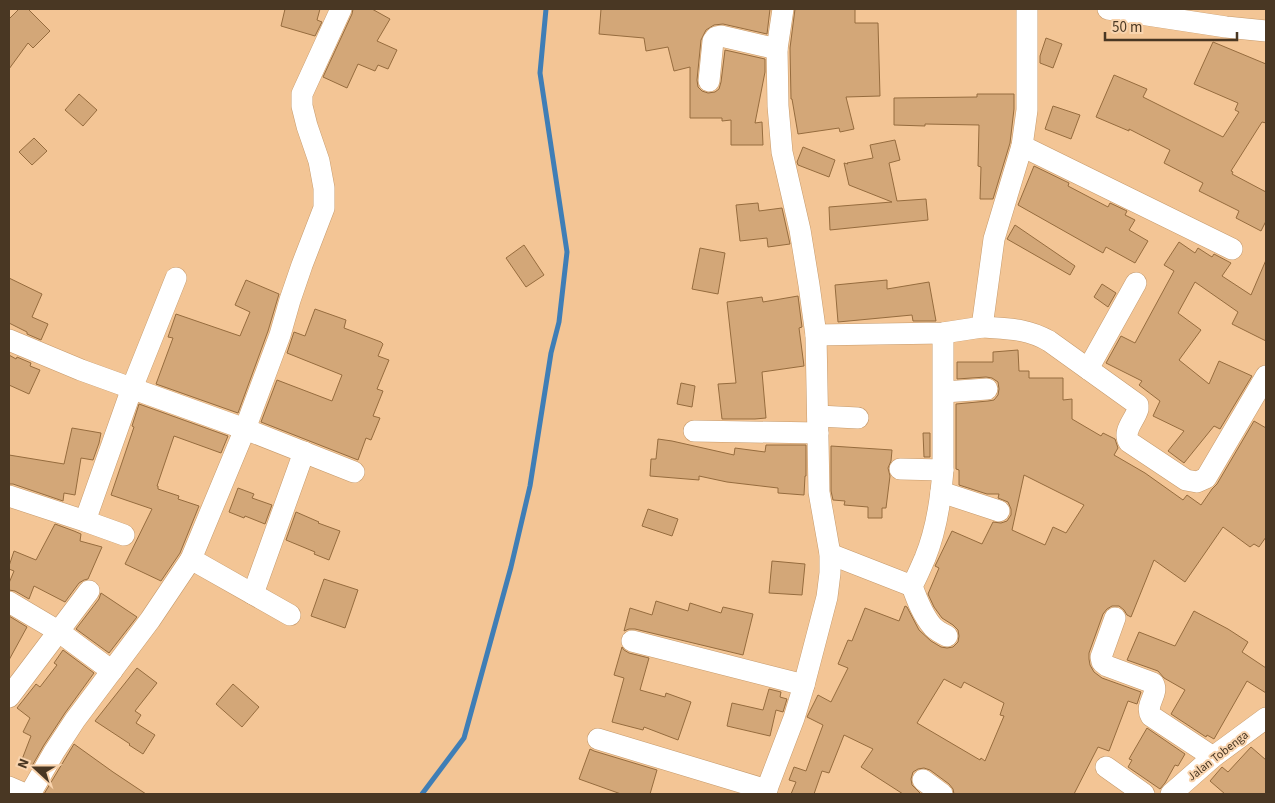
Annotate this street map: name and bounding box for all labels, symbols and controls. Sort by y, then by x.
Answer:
scale bar [1105,10,1238,42]
text: 50 m [1112,17,1142,38]
street label: Jalan Tobenga [1184,727,1252,785]
north arrow [10,743,60,793]
text: N [13,756,35,772]

